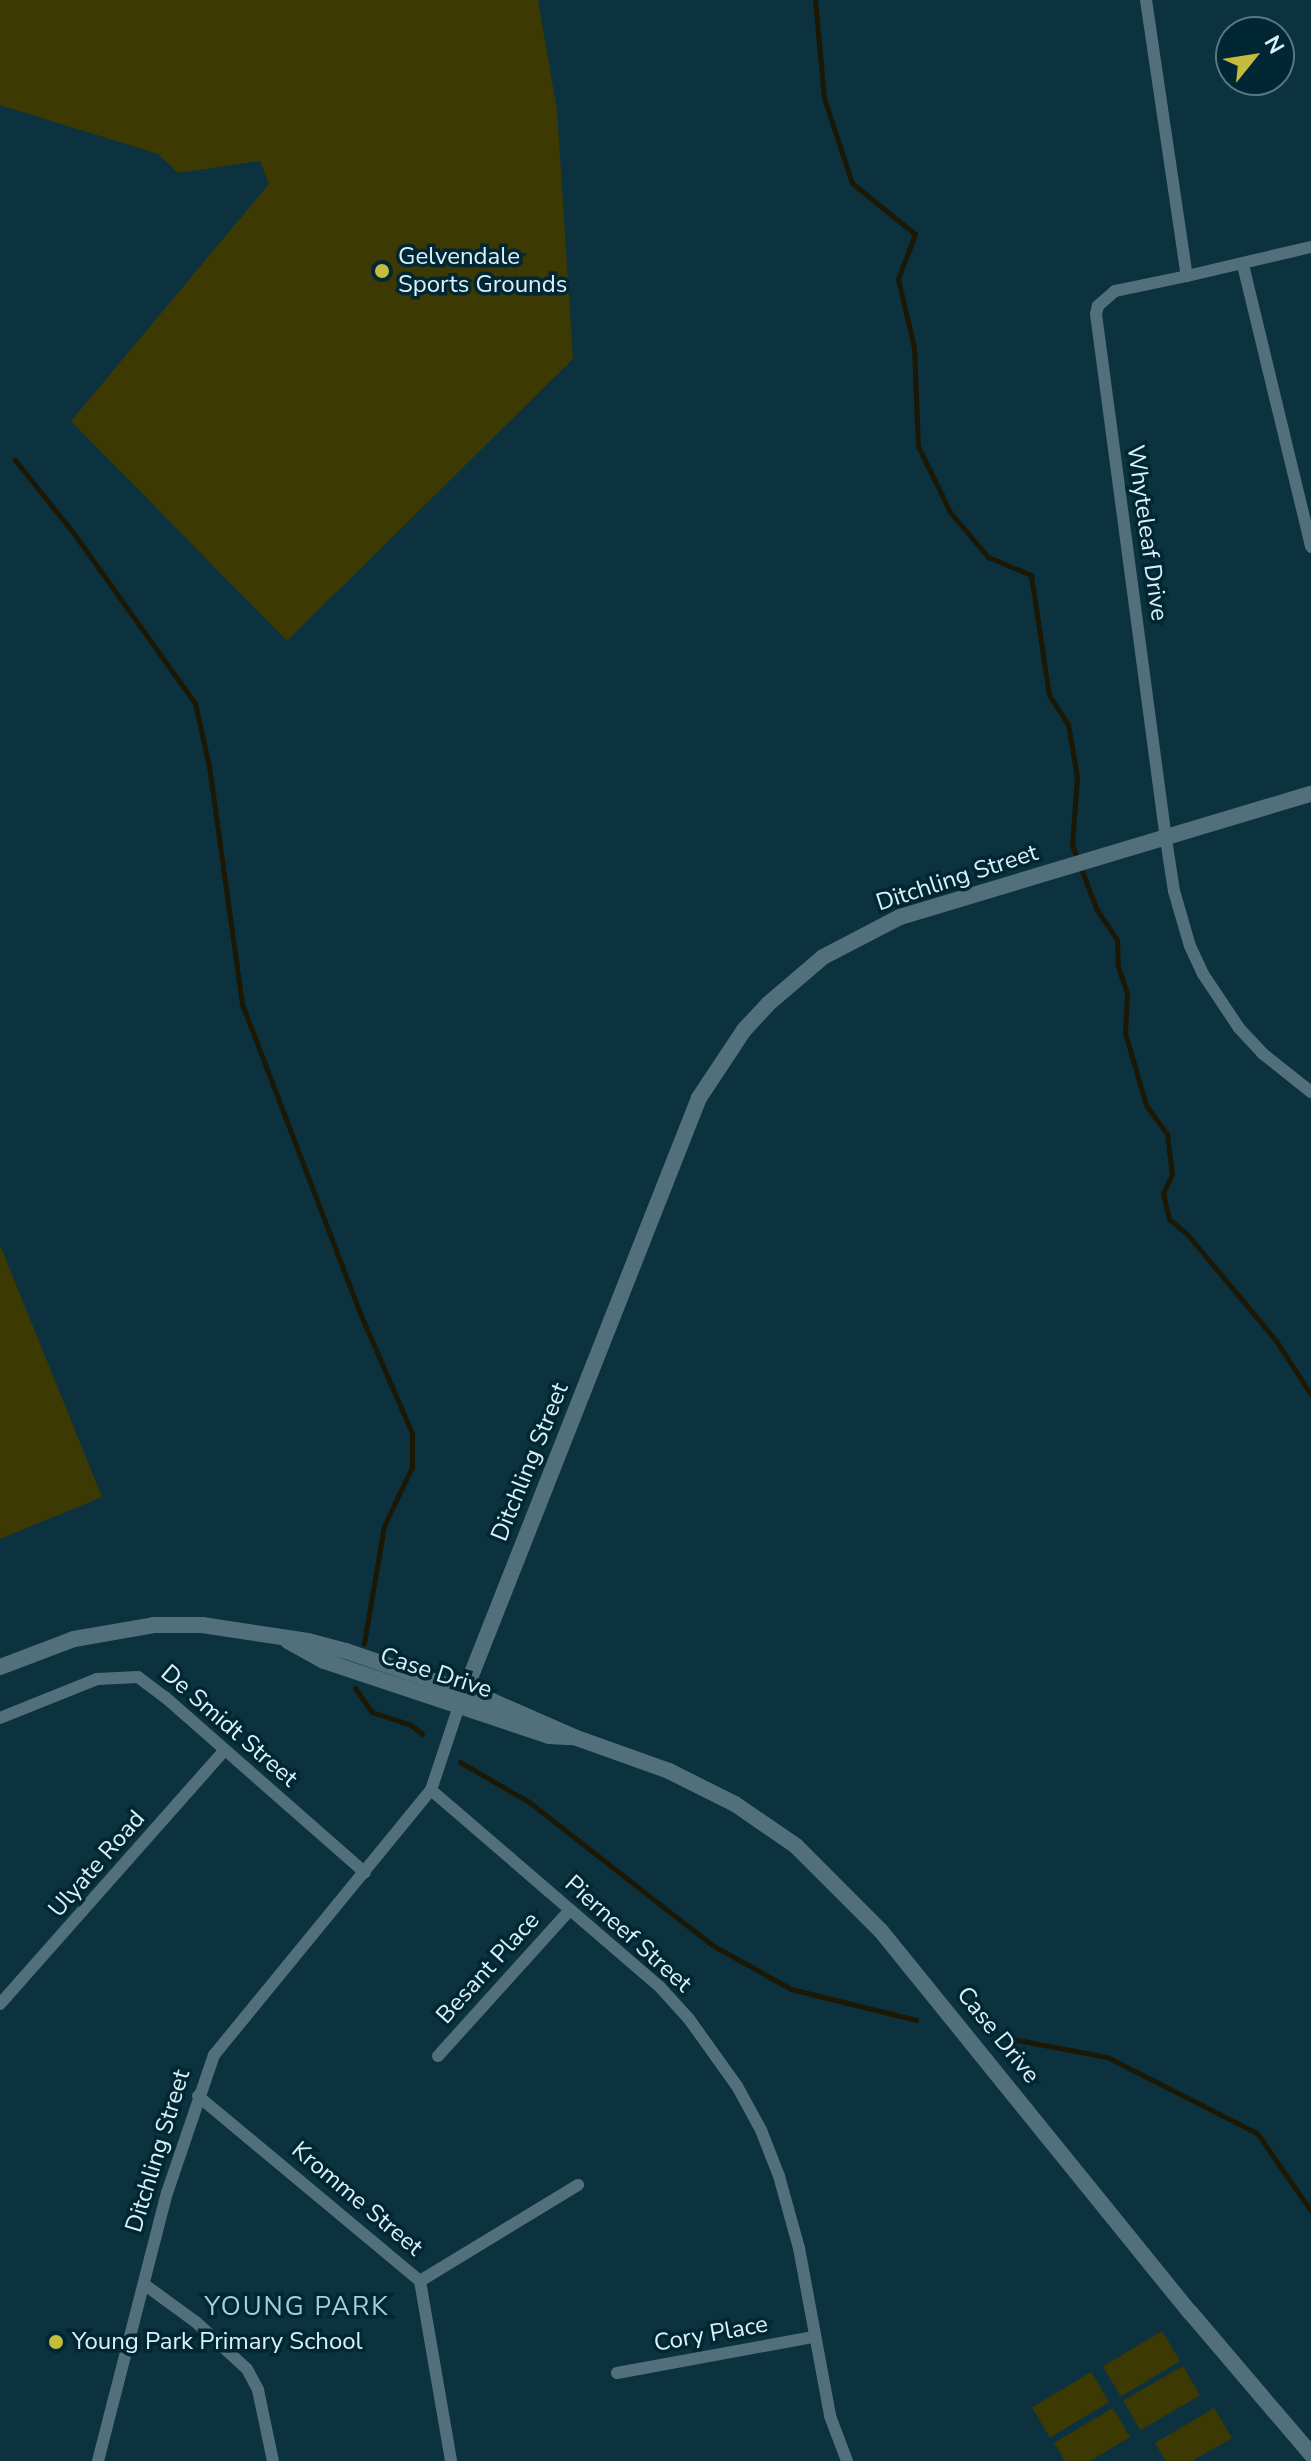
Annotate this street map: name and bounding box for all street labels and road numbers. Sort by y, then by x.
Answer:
street label: Whyteleaf Drive [1120,443,1174,623]
street label: Ditchling Street [872,838,1042,918]
street label: Ditchling Street [485,1379,575,1545]
street label: Case Drive [376,1641,496,1705]
street label: De Smidt Street [155,1659,303,1793]
street label: Ulyate Road [43,1805,151,1923]
street label: Pierneef Street [559,1869,697,1999]
street label: Besant Place [430,1906,546,2030]
street label: Case Drive [950,1981,1046,2089]
street label: Ditchling Street [120,2066,196,2236]
street label: Kromme Street [286,2136,428,2262]
street label: Cory Place [652,2310,770,2358]

